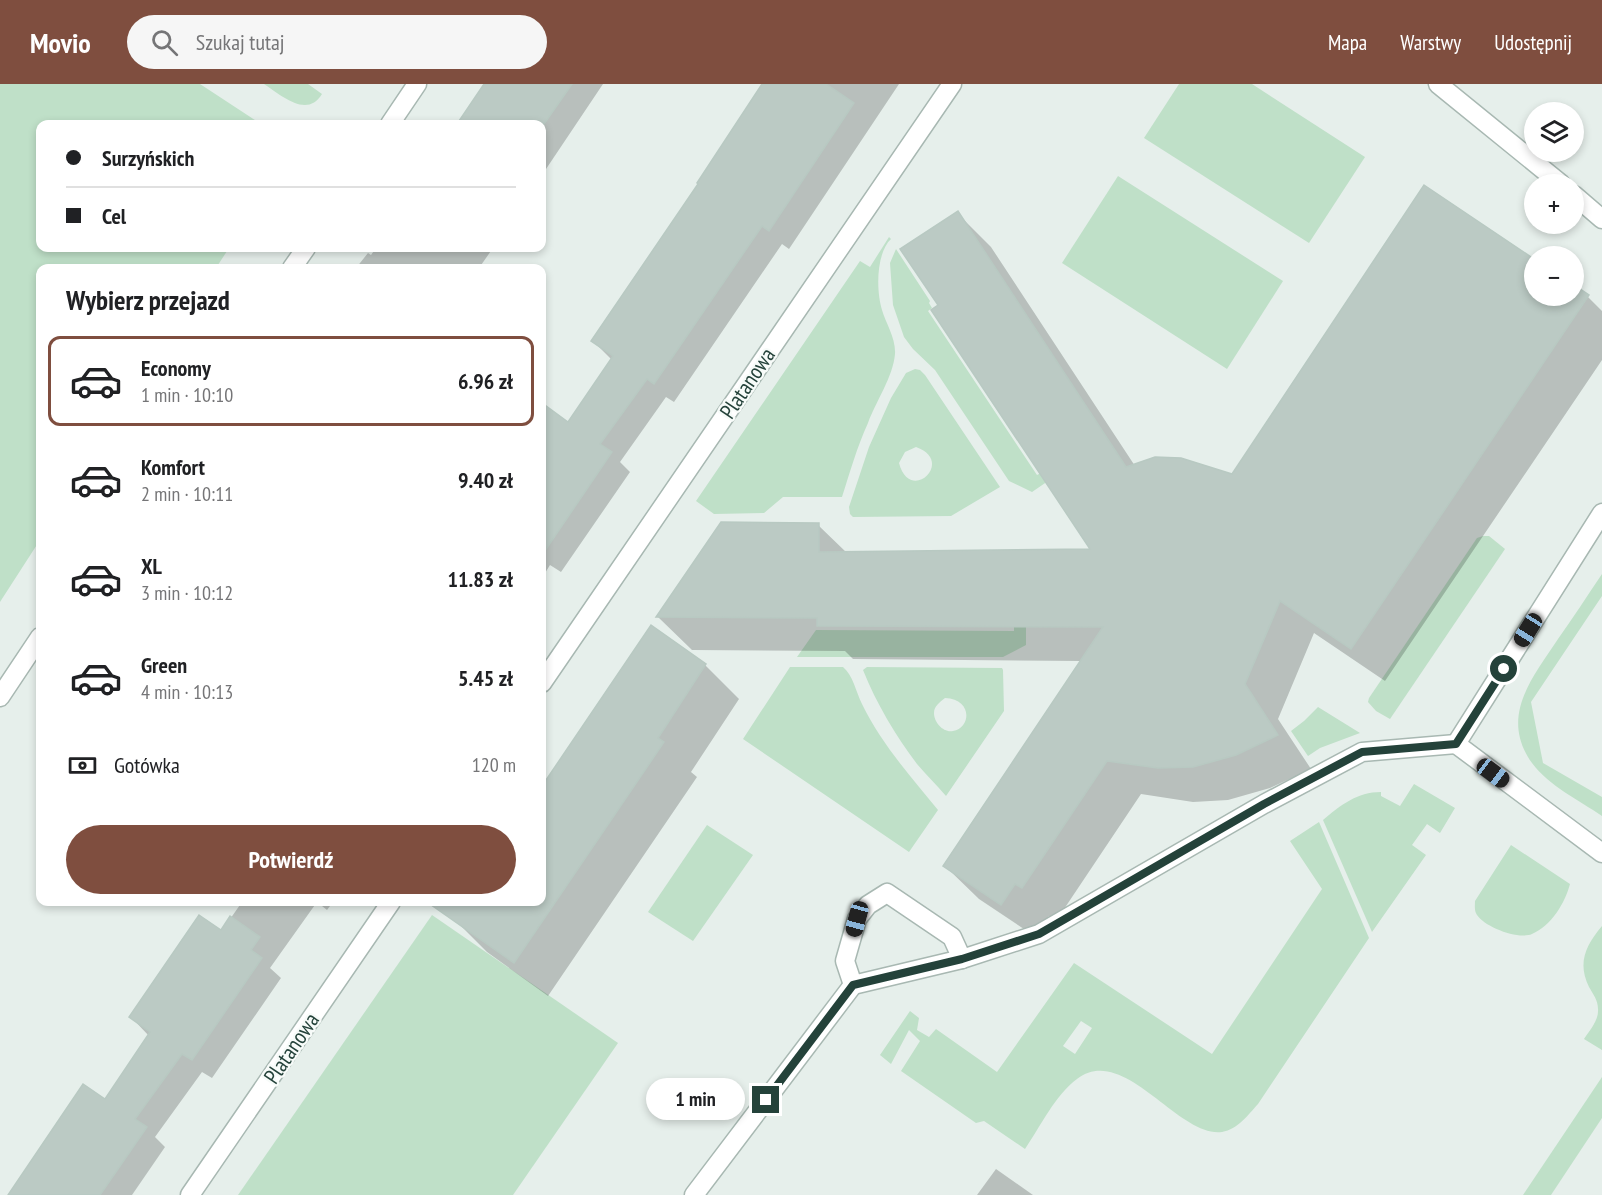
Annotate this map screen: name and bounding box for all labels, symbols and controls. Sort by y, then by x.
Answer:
search box [127,15,547,69]
text: Movio [30,24,91,61]
icon: search [148,26,181,59]
text: Szukaj tutaj [196,28,285,56]
text: Mapa [1328,29,1367,56]
text: Warstwy [1400,29,1461,56]
text: Udostępnij [1494,29,1572,56]
map controls [1524,102,1584,306]
button: layers [1524,102,1584,162]
text: Surzyńskich [102,144,194,172]
button: + [1524,174,1584,234]
text: Cel [102,202,126,230]
button: − [1524,246,1584,306]
text: Wybierz przejazd [66,283,230,317]
street label: Platanowa [713,342,781,424]
icon: car [69,354,123,408]
text: Economy [141,354,211,382]
text: 6.96 zł [458,367,513,395]
text: 1 min · 10:10 [141,382,233,408]
icon: car [69,453,123,507]
text: Komfort [141,453,205,481]
text: 9.40 zł [458,466,513,494]
text: 2 min · 10:11 [141,481,233,507]
icon: car [69,552,123,606]
text: XL [141,552,162,580]
text: 11.83 zł [448,565,513,593]
text: 3 min · 10:12 [141,580,233,606]
car [1511,610,1545,650]
icon: car [69,651,123,705]
text: Green [141,651,187,679]
route start [1490,655,1517,682]
text: 5.45 zł [458,664,513,692]
text: 4 min · 10:13 [141,679,233,705]
icon: cash [66,749,99,782]
text: Gotówka [114,751,180,779]
text: 120 m [472,752,516,778]
car [1473,755,1513,791]
button: Potwierdź [66,825,516,894]
car [844,899,870,939]
street label: Platanowa [257,1007,325,1089]
callout: 1 min [646,1079,745,1121]
text: 1 min [675,1086,716,1112]
route end [752,1086,779,1113]

